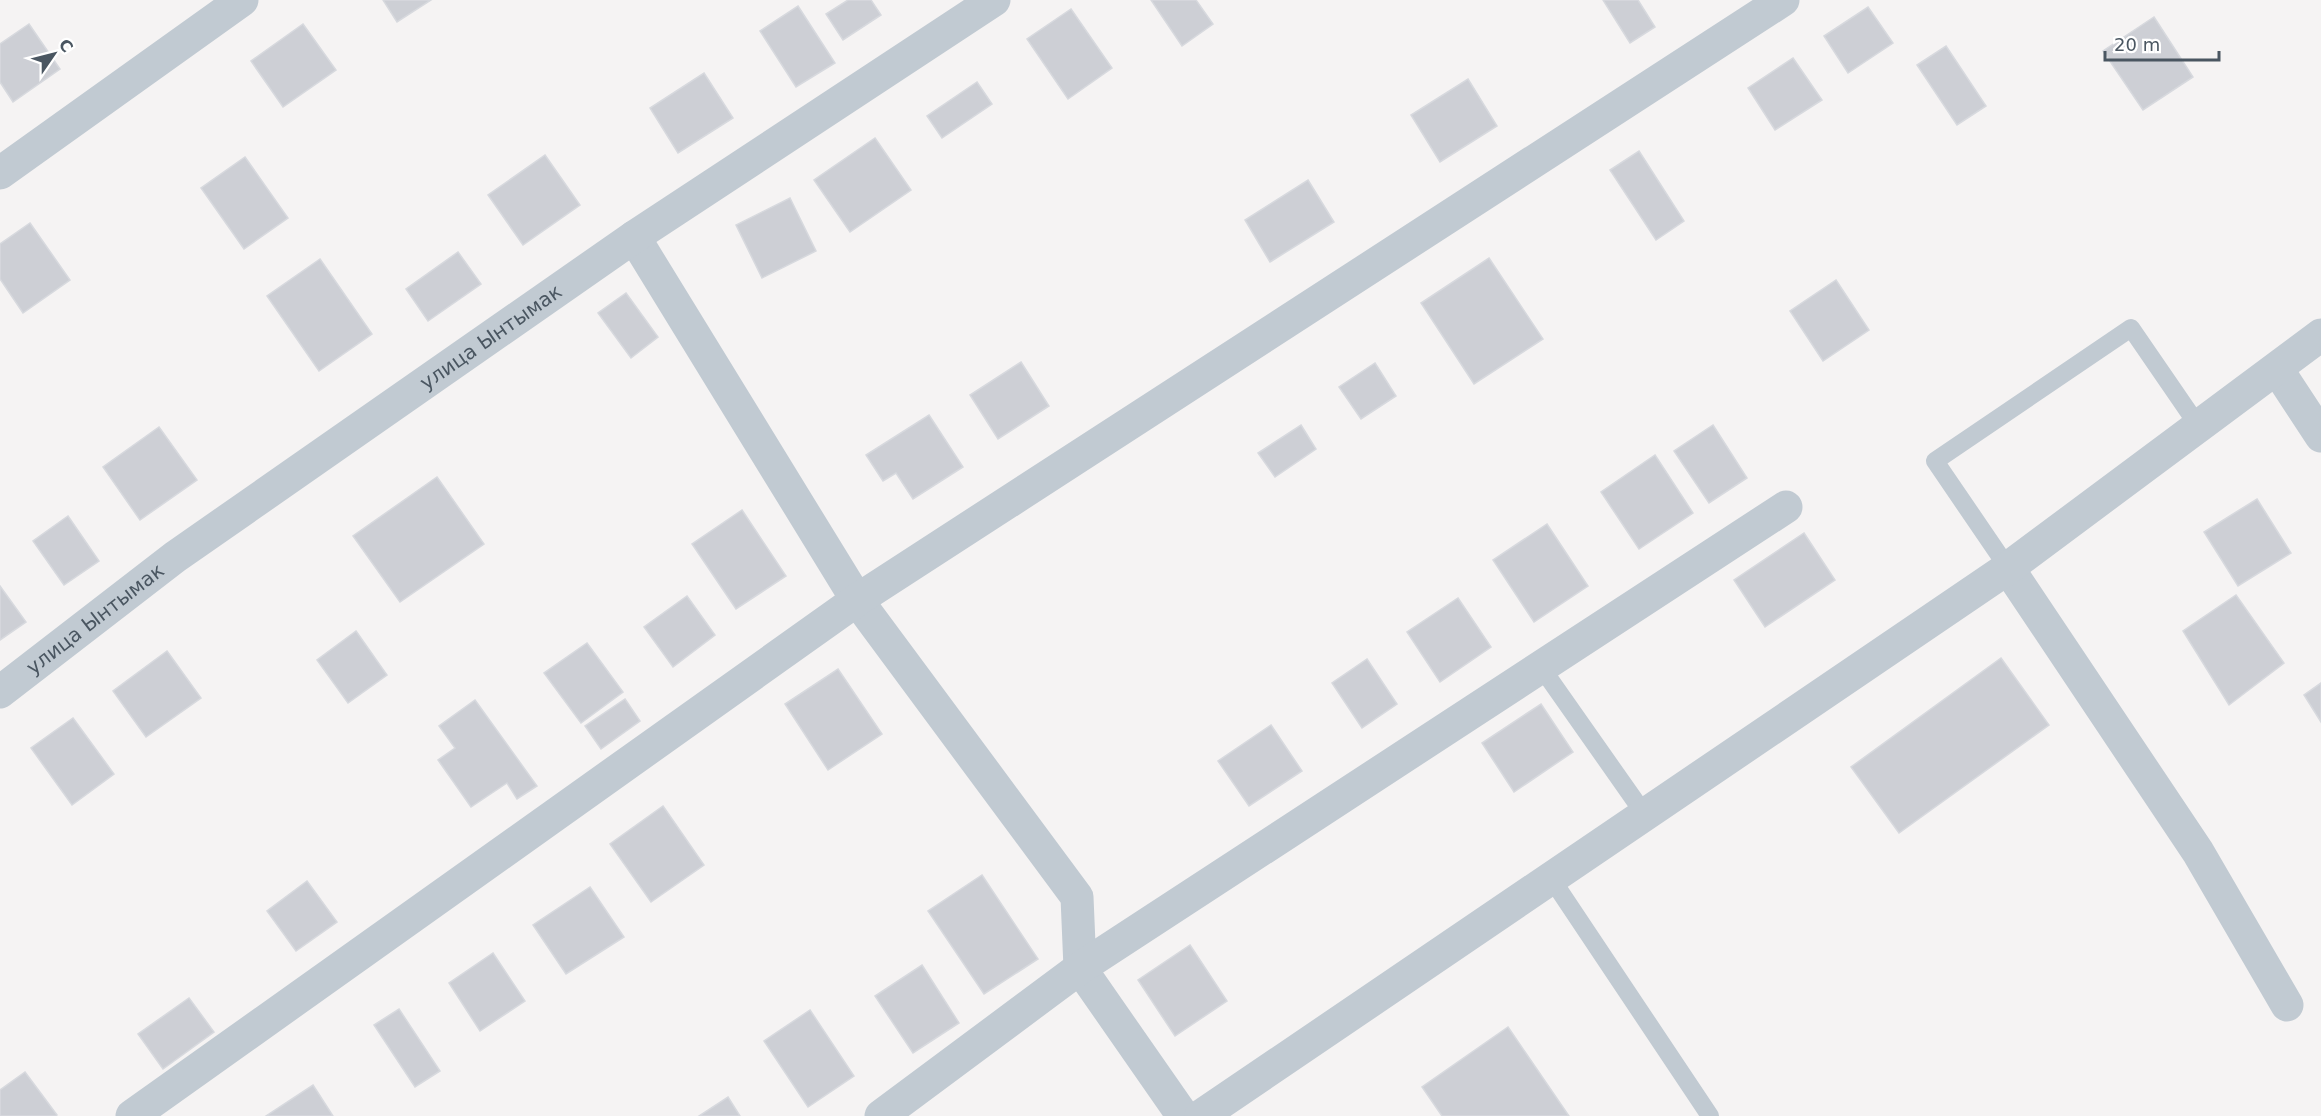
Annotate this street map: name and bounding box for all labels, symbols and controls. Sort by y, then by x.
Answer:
north arrow [24,24,84,84]
scale bar [2105,24,2219,62]
text: 20 m [2114,34,2160,55]
text: С [55,35,77,56]
street label: улица Ынтымак [415,279,566,395]
street label: улица Ынтымак [21,558,169,679]

